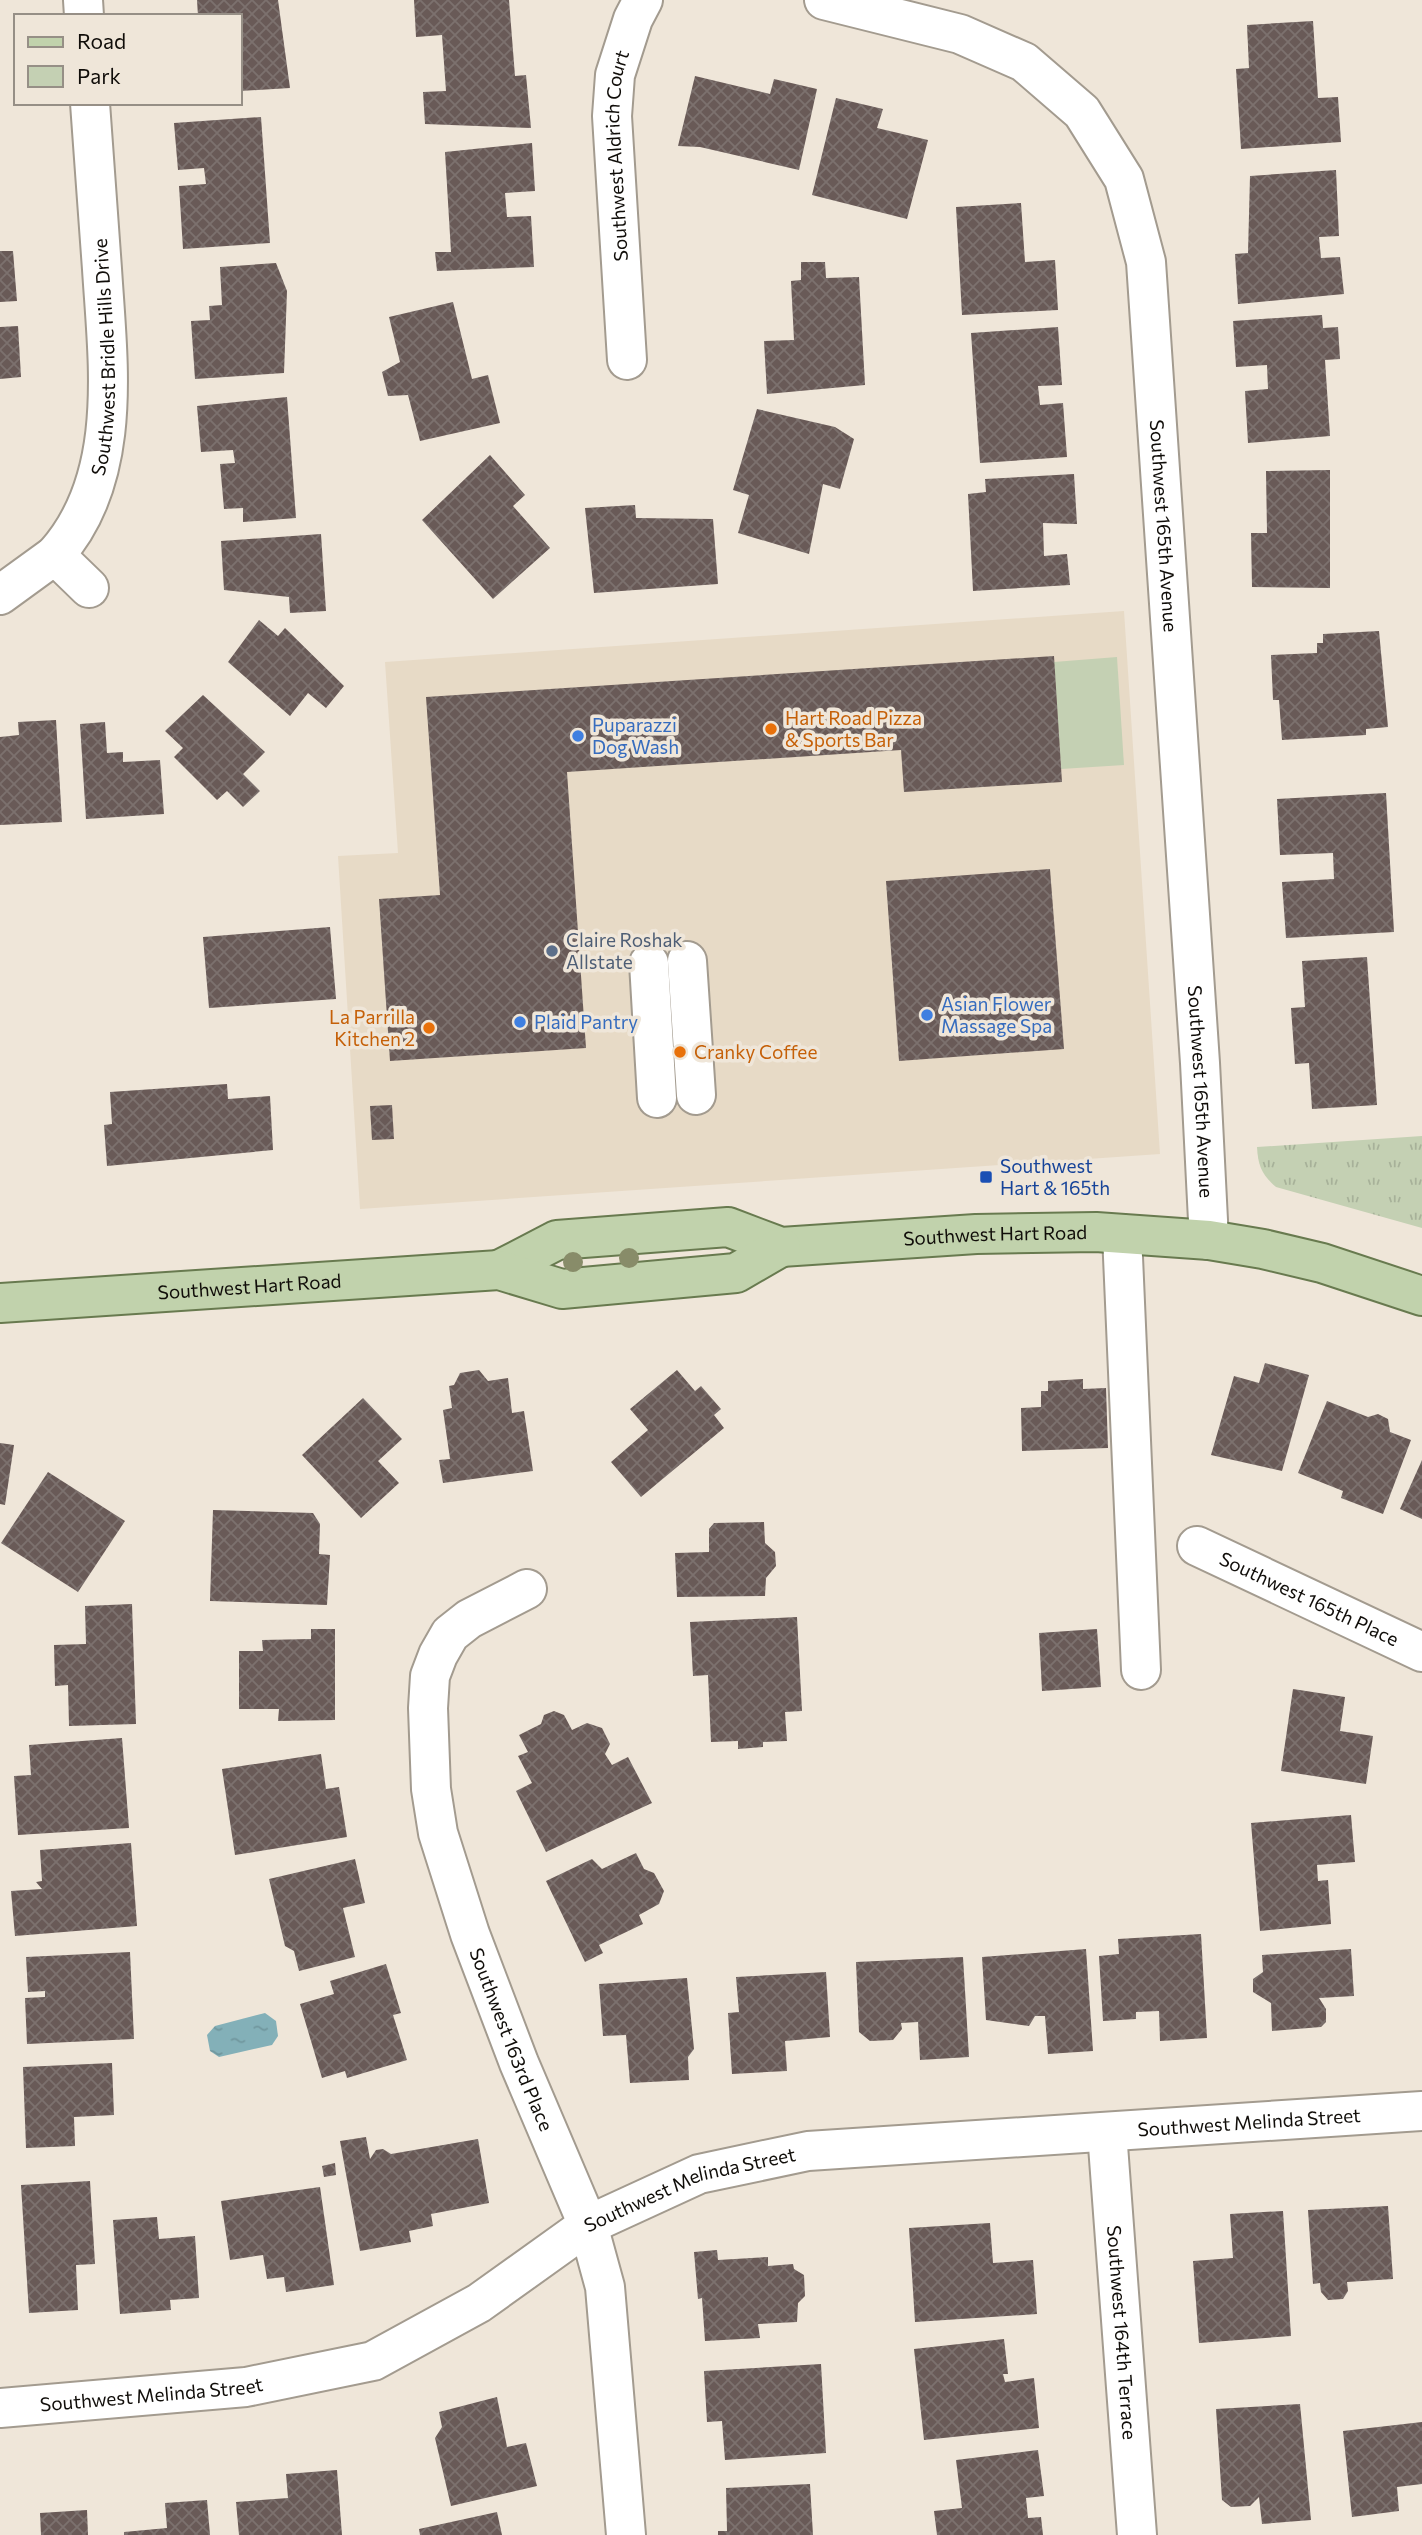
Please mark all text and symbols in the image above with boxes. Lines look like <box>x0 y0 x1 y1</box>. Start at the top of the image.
legend <box>14 14 242 105</box>
text: Road <box>77 28 126 53</box>
street label: Southwest Aldrich Court <box>600 47 633 262</box>
text: Park <box>77 63 121 88</box>
street label: Southwest Bridle Hills Drive <box>86 238 119 478</box>
street label: Southwest 165th Avenue <box>1146 419 1183 633</box>
place label: Hart Road Pizza & Sports Bar <box>785 706 922 751</box>
place label: Puparazzi Dog Wash <box>592 713 679 758</box>
marker: Hart Road Pizza & Sports Bar <box>763 721 779 737</box>
marker: Puparazzi Dog Wash <box>570 728 586 744</box>
place label: Claire Roshak Allstate <box>566 928 683 973</box>
marker: Claire Roshak Allstate <box>544 943 560 959</box>
street label: Southwest 165th Avenue <box>1184 985 1219 1198</box>
place label: Asian Flower Massage Spa <box>941 992 1052 1037</box>
place label: La Parrilla Kitchen 2 <box>329 1005 415 1050</box>
marker: Asian Flower Massage Spa <box>919 1007 935 1023</box>
place label: Plaid Pantry <box>534 1010 638 1033</box>
marker: Plaid Pantry <box>512 1014 528 1030</box>
marker: La Parrilla Kitchen 2 <box>421 1020 437 1036</box>
place label: Cranky Coffee <box>694 1040 817 1063</box>
marker: Cranky Coffee <box>672 1044 688 1060</box>
place label: Southwest Hart & 165th <box>1000 1154 1110 1199</box>
marker: Southwest Hart & 165th <box>978 1169 994 1185</box>
street label: Southwest Hart Road <box>902 1220 1087 1250</box>
street label: Southwest Hart Road <box>157 1268 342 1304</box>
street label: Southwest 165th Place <box>1216 1546 1403 1650</box>
street label: Southwest 163rd Place <box>465 1944 559 2134</box>
street label: Southwest Melinda Street <box>1137 2103 1362 2141</box>
street label: Southwest Melinda Street <box>580 2142 798 2236</box>
street label: Southwest 164th Terrace <box>1103 2224 1142 2441</box>
street label: Southwest Melinda Street <box>39 2372 265 2416</box>

